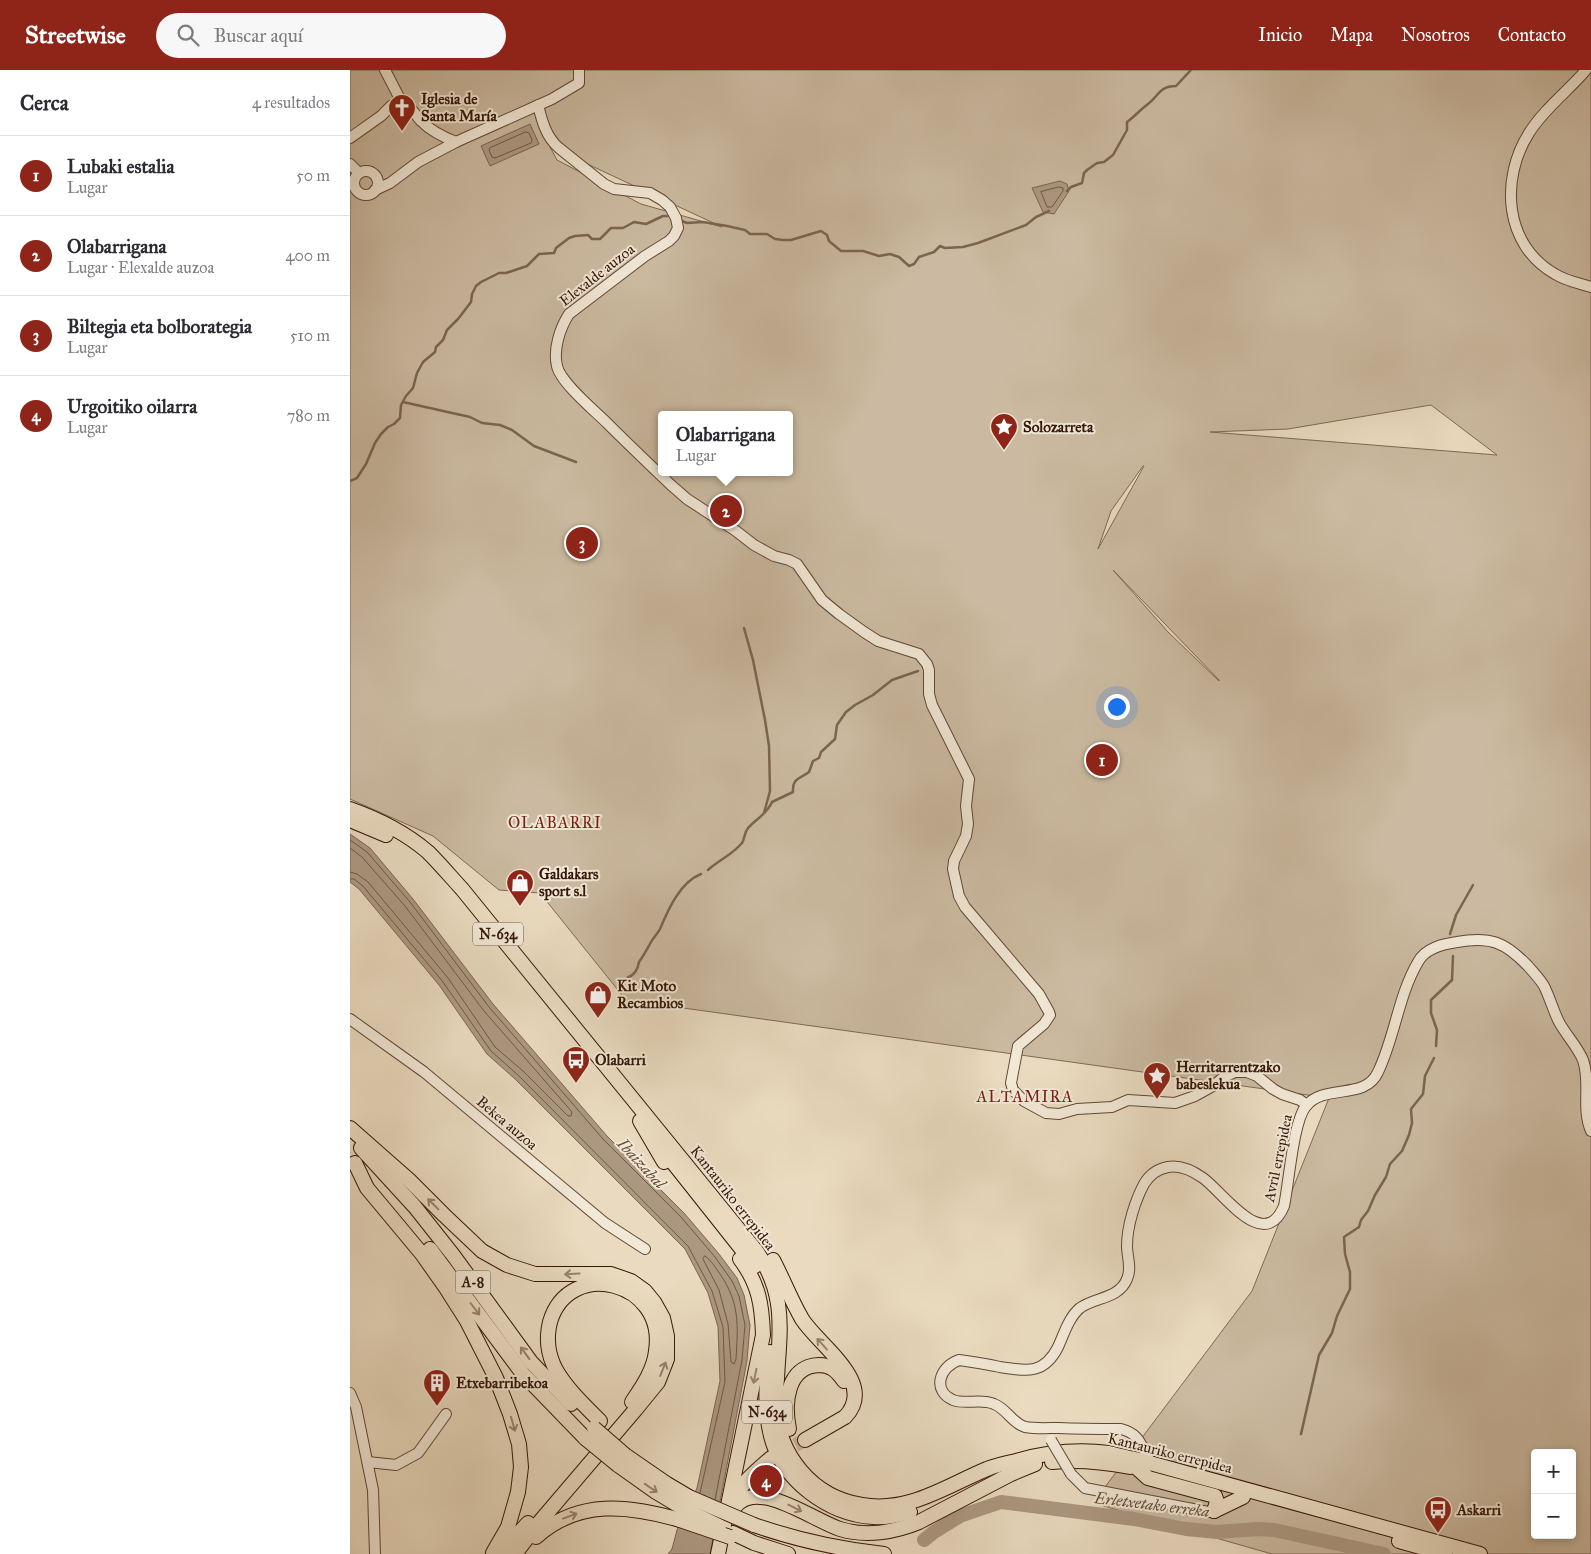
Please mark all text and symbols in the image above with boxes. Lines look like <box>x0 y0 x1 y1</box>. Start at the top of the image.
search box <box>156 13 506 58</box>
text: Streetwise <box>25 20 126 50</box>
icon: search <box>174 21 202 49</box>
text: Buscar aquí <box>214 24 303 47</box>
text: Inicio <box>1258 24 1302 46</box>
text: Mapa <box>1330 24 1373 46</box>
text: Nosotros <box>1401 24 1470 46</box>
text: Contacto <box>1498 24 1566 46</box>
text: Cerca <box>20 90 69 116</box>
place label: Iglesia de Santa María <box>421 90 497 125</box>
text: 4 resultados <box>252 93 330 112</box>
church icon: Iglesia de Santa María <box>387 93 417 132</box>
text: Lubaki estalia <box>67 155 175 178</box>
text: 1 <box>33 166 39 185</box>
text: 50 m <box>296 166 330 185</box>
text: Lugar <box>67 178 108 197</box>
text: Olabarrigana <box>67 235 167 258</box>
street label: Elexalde auzoa <box>556 240 639 310</box>
text: 2 <box>32 246 40 265</box>
text: 400 m <box>286 246 330 265</box>
text: Lugar · Elexalde auzoa <box>67 258 214 277</box>
text: Biltegia eta bolborategia <box>67 315 252 338</box>
text: 3 <box>33 326 39 345</box>
text: 510 m <box>290 326 330 345</box>
text: Lugar <box>67 338 108 357</box>
text: Urgoitiko oilarra <box>67 395 197 418</box>
text: 4 <box>32 406 40 425</box>
text: 780 m <box>287 406 330 425</box>
popup <box>658 411 793 476</box>
place icon: Solozarreta <box>989 412 1019 451</box>
text: Lugar <box>67 418 108 437</box>
place label: Solozarreta <box>1023 418 1094 436</box>
text: Olabarrigana <box>676 423 775 446</box>
text: Lugar <box>676 446 716 465</box>
pin: 2 <box>710 492 742 530</box>
pin: 3 <box>566 524 598 562</box>
your location <box>1104 694 1130 720</box>
pin: 1 <box>1086 741 1118 779</box>
district label: OLABARRI <box>508 813 602 832</box>
place label: Galdakars sport s.l <box>539 865 599 901</box>
shop icon: Galdakars sport s.l <box>505 868 535 907</box>
road number: N-634 <box>473 922 523 946</box>
place label: Kit Moto Recambios <box>617 977 684 1012</box>
shop icon: Kit Moto Recambios <box>583 980 613 1019</box>
bus stop icon: Olabarri <box>561 1045 591 1084</box>
place label: Olabarri <box>595 1051 647 1069</box>
place label: Herritarrentzako babeslekua <box>1175 1058 1281 1093</box>
place icon: Herritarrentzako babeslekua <box>1142 1061 1172 1100</box>
district label: ALTAMIRA <box>976 1087 1074 1106</box>
street label: Bekea auzoa <box>473 1092 542 1154</box>
street label: Avril errepidea <box>1260 1112 1296 1204</box>
water label: Ibaizabal <box>613 1134 671 1194</box>
street label: Kantauriko errepidea <box>687 1142 780 1254</box>
one-way arrow <box>427 1198 439 1210</box>
road number: A-8 <box>456 1270 490 1294</box>
one-way arrow <box>564 1270 580 1279</box>
one-way arrow <box>470 1302 480 1316</box>
one-way arrow <box>816 1337 828 1350</box>
one-way arrow <box>520 1346 530 1360</box>
one-way arrow <box>659 1362 668 1377</box>
building icon: Etxebarribekoa <box>422 1368 452 1407</box>
one-way arrow <box>749 1368 759 1384</box>
place label: Etxebarribekoa <box>456 1374 549 1392</box>
road number: N-634 <box>742 1400 792 1424</box>
one-way arrow <box>508 1415 518 1431</box>
street label: Kantauriko errepidea <box>1106 1429 1235 1477</box>
map controls <box>1531 1449 1576 1539</box>
button: + <box>1531 1449 1576 1494</box>
pin: 4 <box>750 1462 782 1500</box>
one-way arrow <box>644 1483 658 1493</box>
water label: Erletxetako erreka <box>1092 1488 1211 1521</box>
button: − <box>1531 1494 1576 1539</box>
bus stop icon: Askarri <box>1423 1495 1453 1534</box>
place label: Askarri <box>1456 1501 1502 1519</box>
one-way arrow <box>787 1504 802 1514</box>
one-way arrow <box>562 1511 577 1520</box>

